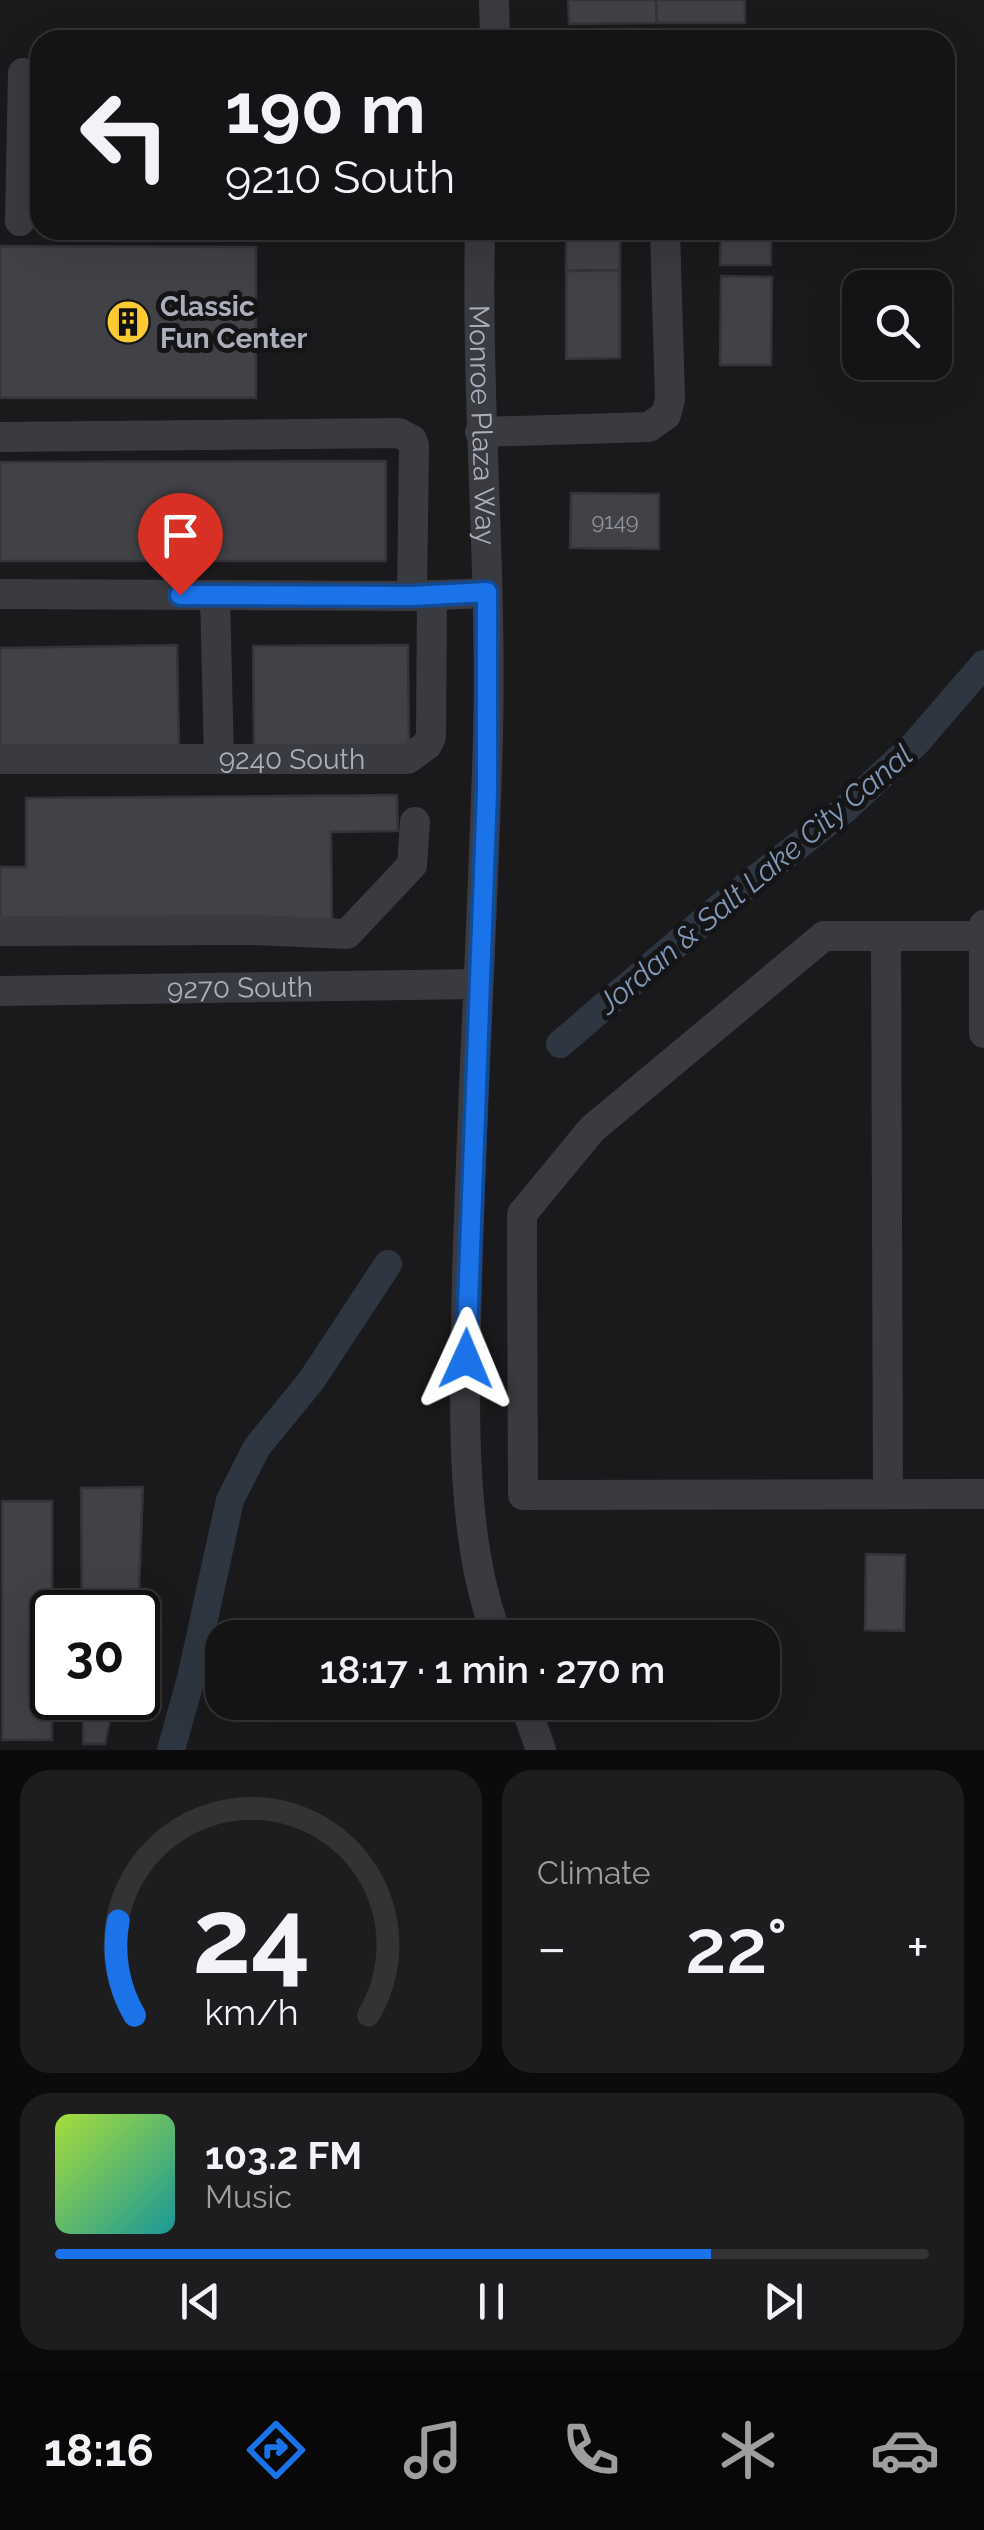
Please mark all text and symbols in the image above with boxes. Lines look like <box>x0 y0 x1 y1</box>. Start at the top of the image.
text: 190 m <box>225 67 426 149</box>
icon: left <box>60 70 190 200</box>
text: 9210 South <box>225 151 455 204</box>
map controls <box>842 270 952 380</box>
button: search <box>842 270 952 380</box>
place label: Classic Fun Center <box>160 290 308 355</box>
building icon: Classic Fun Center <box>105 299 151 345</box>
street label: Monroe Plaza Way <box>463 305 503 546</box>
pin <box>138 493 223 596</box>
icon: arrive <box>153 508 208 563</box>
house number: 9149 <box>591 508 639 534</box>
water label: Jordan & Salt Lake City Canal <box>589 737 919 1022</box>
street label: 9240 South <box>219 743 365 776</box>
street label: 9270 South <box>167 970 313 1005</box>
position arrow <box>414 1307 518 1411</box>
speed limit sign: 30 <box>30 1590 160 1720</box>
text: 18:17 · 1 min · 270 m <box>320 1647 665 1692</box>
text: Climate <box>537 1854 651 1891</box>
text: 24 <box>192 1875 310 1997</box>
text: 22° <box>685 1902 788 1991</box>
text: − <box>537 1915 567 1980</box>
text: + <box>906 1915 929 1980</box>
text: km/h <box>204 1991 298 2033</box>
text: 103.2 FM <box>205 2133 362 2178</box>
text: Music <box>205 2178 292 2215</box>
icon: previous <box>173 2274 228 2329</box>
icon: pause <box>464 2274 519 2329</box>
icon: next <box>756 2274 811 2329</box>
icon: directions <box>241 2415 311 2485</box>
icon: music <box>398 2415 468 2485</box>
icon: phone <box>556 2415 626 2485</box>
icon: climate <box>713 2415 783 2485</box>
icon: car <box>870 2415 940 2485</box>
text: 18:16 <box>44 2424 154 2477</box>

